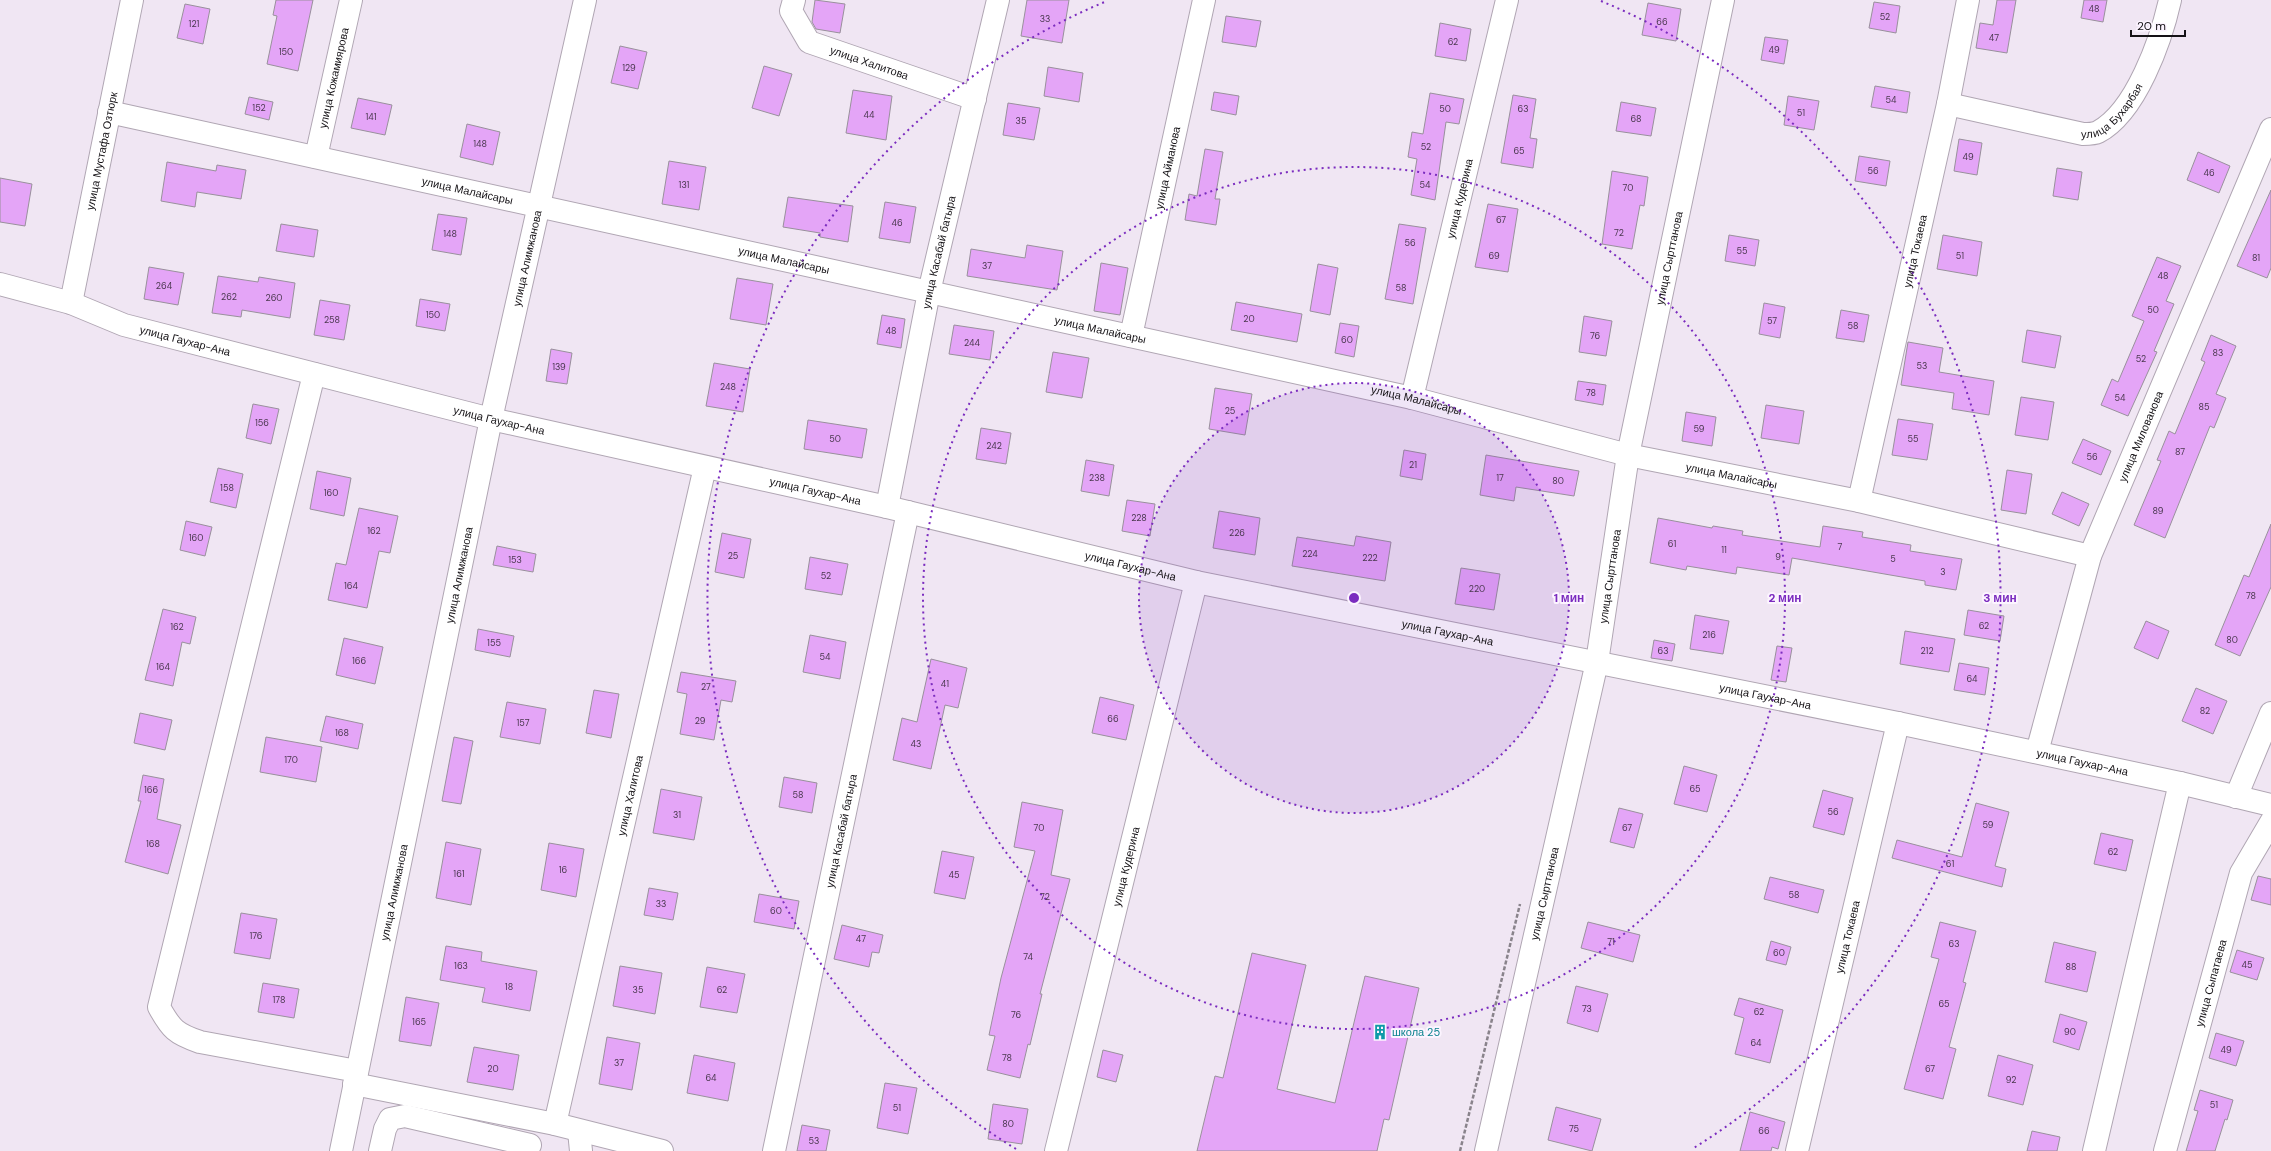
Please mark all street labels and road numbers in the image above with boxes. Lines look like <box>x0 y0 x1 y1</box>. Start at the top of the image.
street label: улица Кожамиярова <box>316 25 352 130</box>
street label: улица Халитова <box>828 43 911 83</box>
street label: улица Бухарбая <box>2081 81 2146 141</box>
street label: улица Мустафа Озтюрк <box>83 90 120 211</box>
street label: улица Айманова <box>1152 124 1184 211</box>
street label: улица Кудерина <box>1443 156 1476 240</box>
street label: улица Малайсары <box>421 174 514 208</box>
street label: улица Касабай батыра <box>919 193 959 310</box>
street label: улица Алимжанова <box>509 208 545 308</box>
street label: улица Сырттанова <box>1653 209 1686 306</box>
street label: улица Токаева <box>1900 213 1930 289</box>
street label: улица Малайсары <box>737 243 831 277</box>
street label: улица Малайсары <box>1053 313 1147 346</box>
street label: улица Гаухар-Ана <box>138 322 233 359</box>
street label: улица Малайсары <box>1370 382 1464 418</box>
street label: улица Милованова <box>2115 388 2166 484</box>
street label: улица Гаухар-Ана <box>452 403 547 438</box>
street label: улица Малайсары <box>1685 460 1779 492</box>
street label: улица Гаухар-Ана <box>768 474 863 508</box>
street label: улица Алимжанова <box>442 525 476 625</box>
street label: улица Сырттанова <box>1596 527 1624 624</box>
street label: улица Гаухар-Ана <box>1084 548 1178 584</box>
street label: улица Гаухар-Ана <box>1401 616 1496 649</box>
street label: улица Гаухар-Ана <box>1718 680 1813 713</box>
street label: улица Гаухар-Ана <box>2035 746 2130 779</box>
street label: улица Халитова <box>614 753 646 837</box>
street label: улица Касабай батыра <box>822 772 860 889</box>
street label: улица Кудерина <box>1109 824 1143 908</box>
street label: улица Алимжанова <box>377 842 411 942</box>
street label: улица Сырттанова <box>1527 845 1562 941</box>
street label: улица Токаева <box>1832 898 1863 975</box>
street label: улица Сыпатаева <box>2192 937 2230 1028</box>

